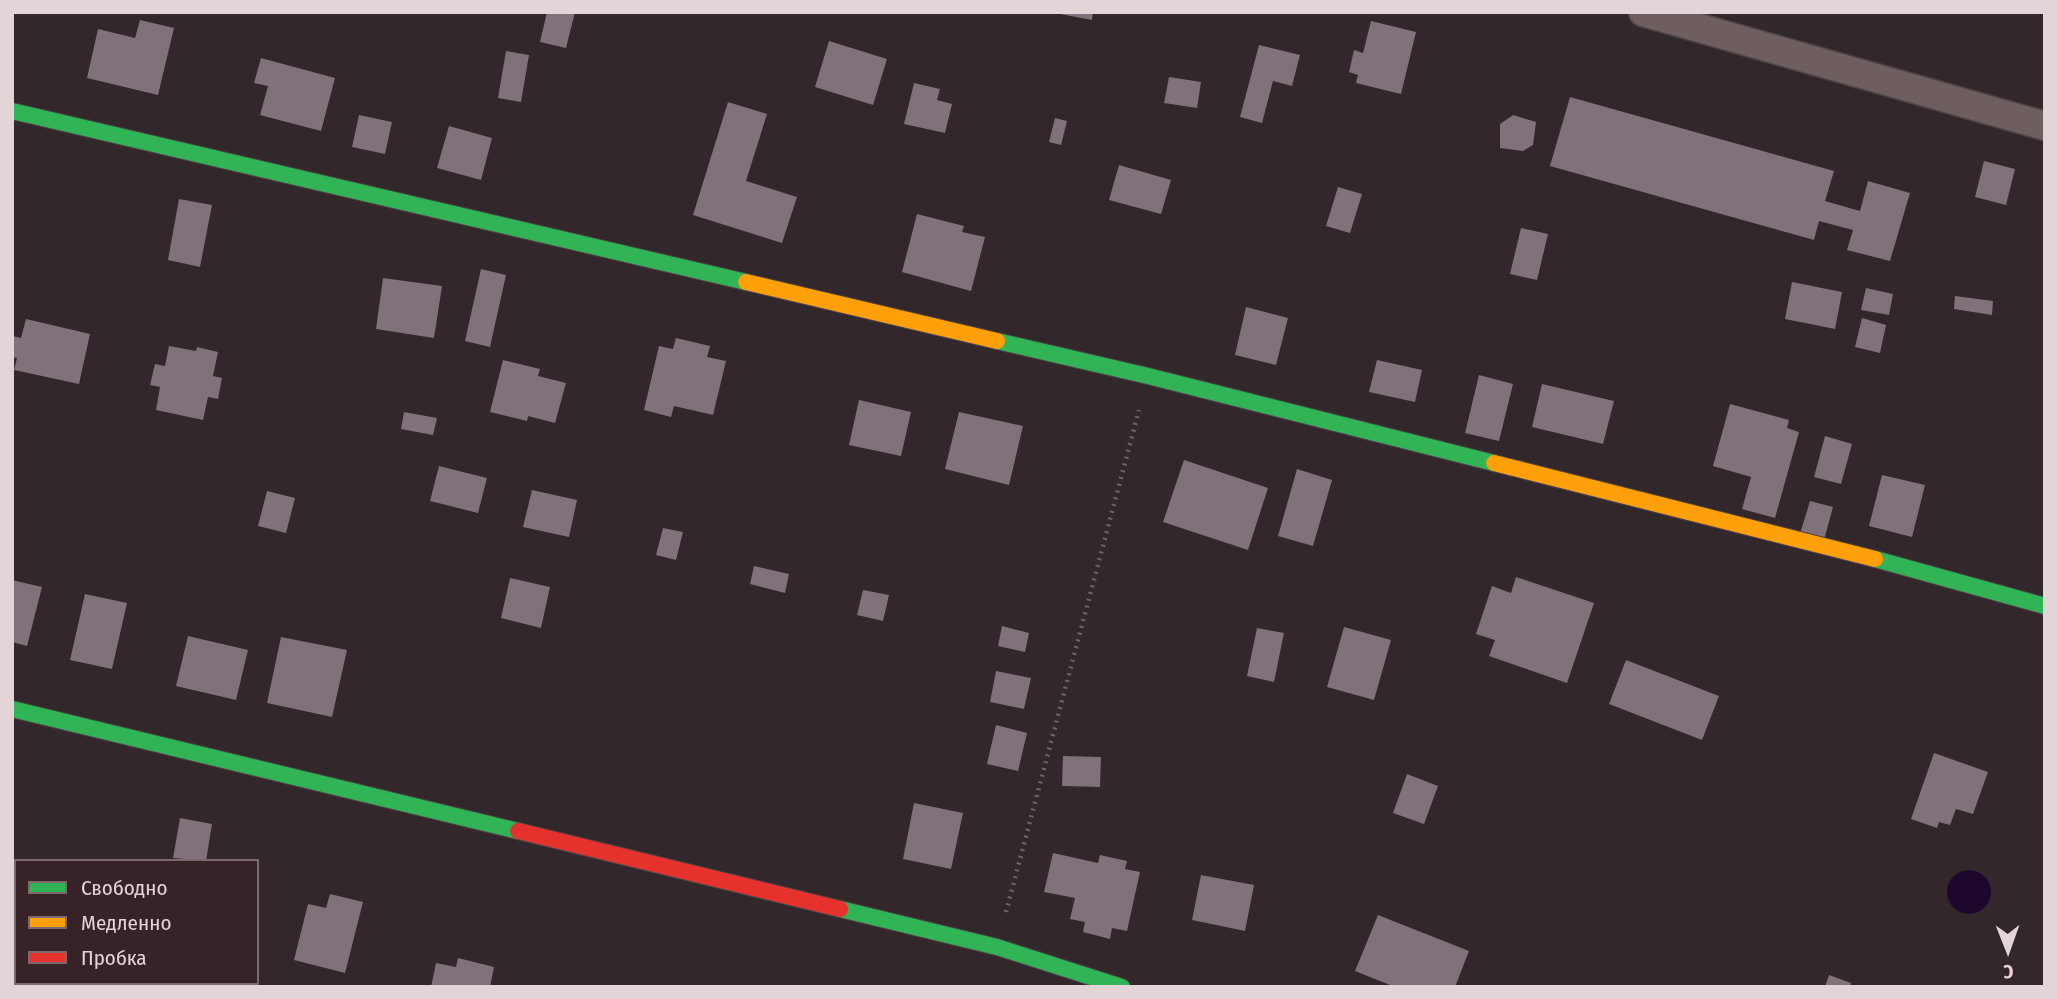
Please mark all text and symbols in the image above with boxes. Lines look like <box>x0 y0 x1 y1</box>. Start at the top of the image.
legend <box>14 859 259 985</box>
text: Свободно <box>81 875 167 901</box>
text: Медленно <box>81 910 171 936</box>
north arrow <box>1973 915 2043 985</box>
text: Пробка <box>81 945 147 971</box>
text: С <box>2003 960 2014 983</box>

